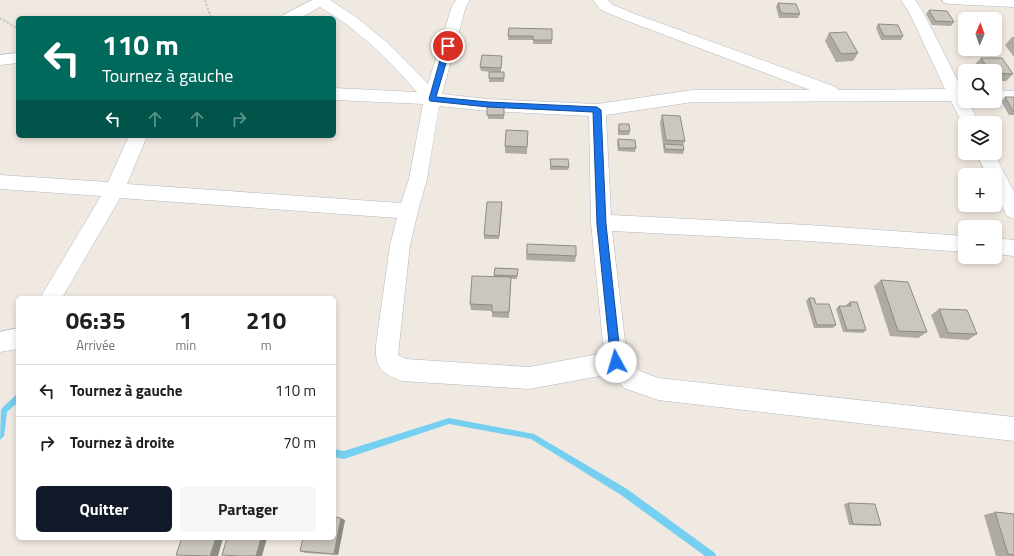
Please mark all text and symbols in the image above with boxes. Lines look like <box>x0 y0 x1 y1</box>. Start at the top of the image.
north arrow <box>958 12 1002 56</box>
map controls <box>958 12 1002 264</box>
text: 110 m <box>102 23 179 66</box>
pin <box>431 29 465 63</box>
icon: left <box>36 32 88 84</box>
icon: arrive <box>437 35 459 57</box>
text: Tournez à gauche <box>102 62 233 89</box>
button: search <box>958 64 1002 108</box>
icon: left <box>102 108 124 130</box>
icon: ahead <box>144 108 166 130</box>
icon: ahead <box>186 108 208 130</box>
icon: right <box>228 108 250 130</box>
button: layers <box>958 116 1002 160</box>
button: + <box>958 168 1002 212</box>
button: − <box>958 220 1002 264</box>
text: 06:35 <box>66 302 126 338</box>
text: 1 <box>179 302 193 338</box>
text: 210 <box>246 302 286 338</box>
text: Arrivée <box>76 335 115 355</box>
text: min <box>175 335 196 355</box>
text: m <box>261 335 272 355</box>
position arrow <box>595 341 637 383</box>
text: Tournez à gauche <box>70 379 182 402</box>
text: 110 m <box>275 379 316 402</box>
icon: left <box>36 380 58 402</box>
text: Tournez à droite <box>70 431 175 454</box>
text: 70 m <box>283 431 316 454</box>
icon: right <box>36 432 58 454</box>
button: Quitter <box>36 486 172 532</box>
button: Partager <box>180 486 316 532</box>

